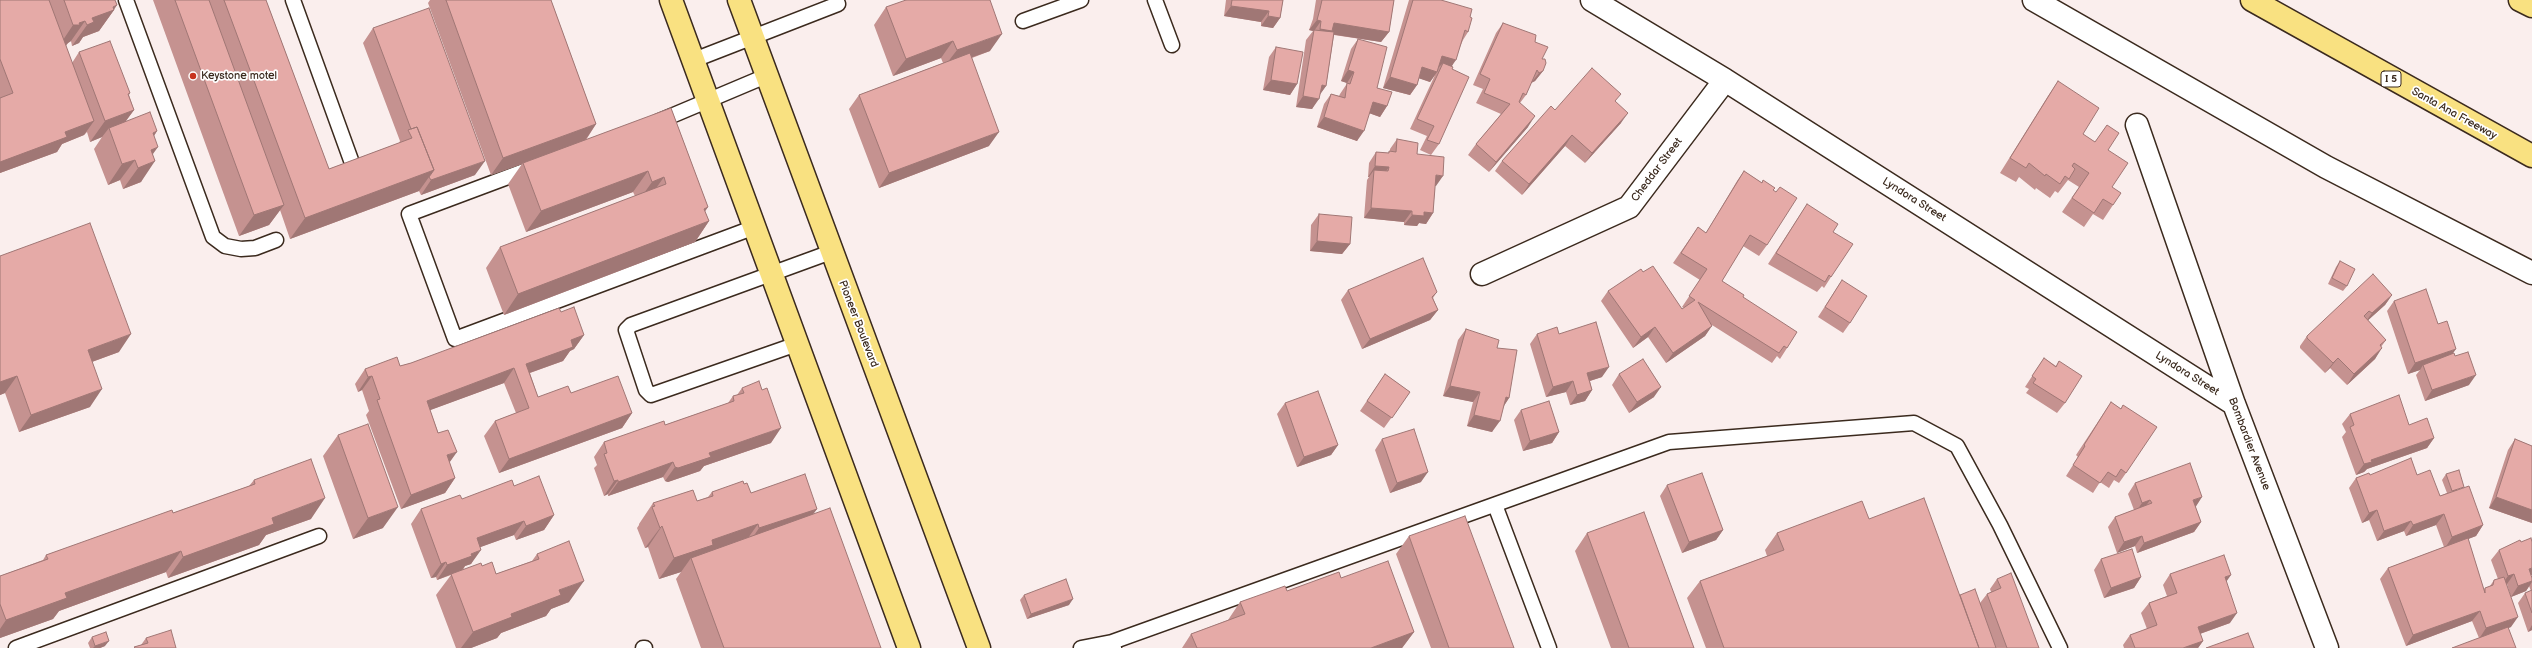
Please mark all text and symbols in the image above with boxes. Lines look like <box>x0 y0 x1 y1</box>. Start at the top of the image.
place label: Keystone motel <box>201 69 277 83</box>
marker: Keystone motel <box>188 71 198 81</box>
road number: I 5 <box>2381 71 2401 87</box>
street label: Santa Ana Freeway <box>2409 85 2499 143</box>
street label: Cheddar Street <box>1629 136 1685 204</box>
street label: Lyndora Street <box>1880 175 1948 225</box>
street label: Pioneer Boulevard <box>835 279 881 369</box>
street label: Lyndora Street <box>2153 349 2221 399</box>
street label: Bombardier Avenue <box>2225 396 2273 492</box>

